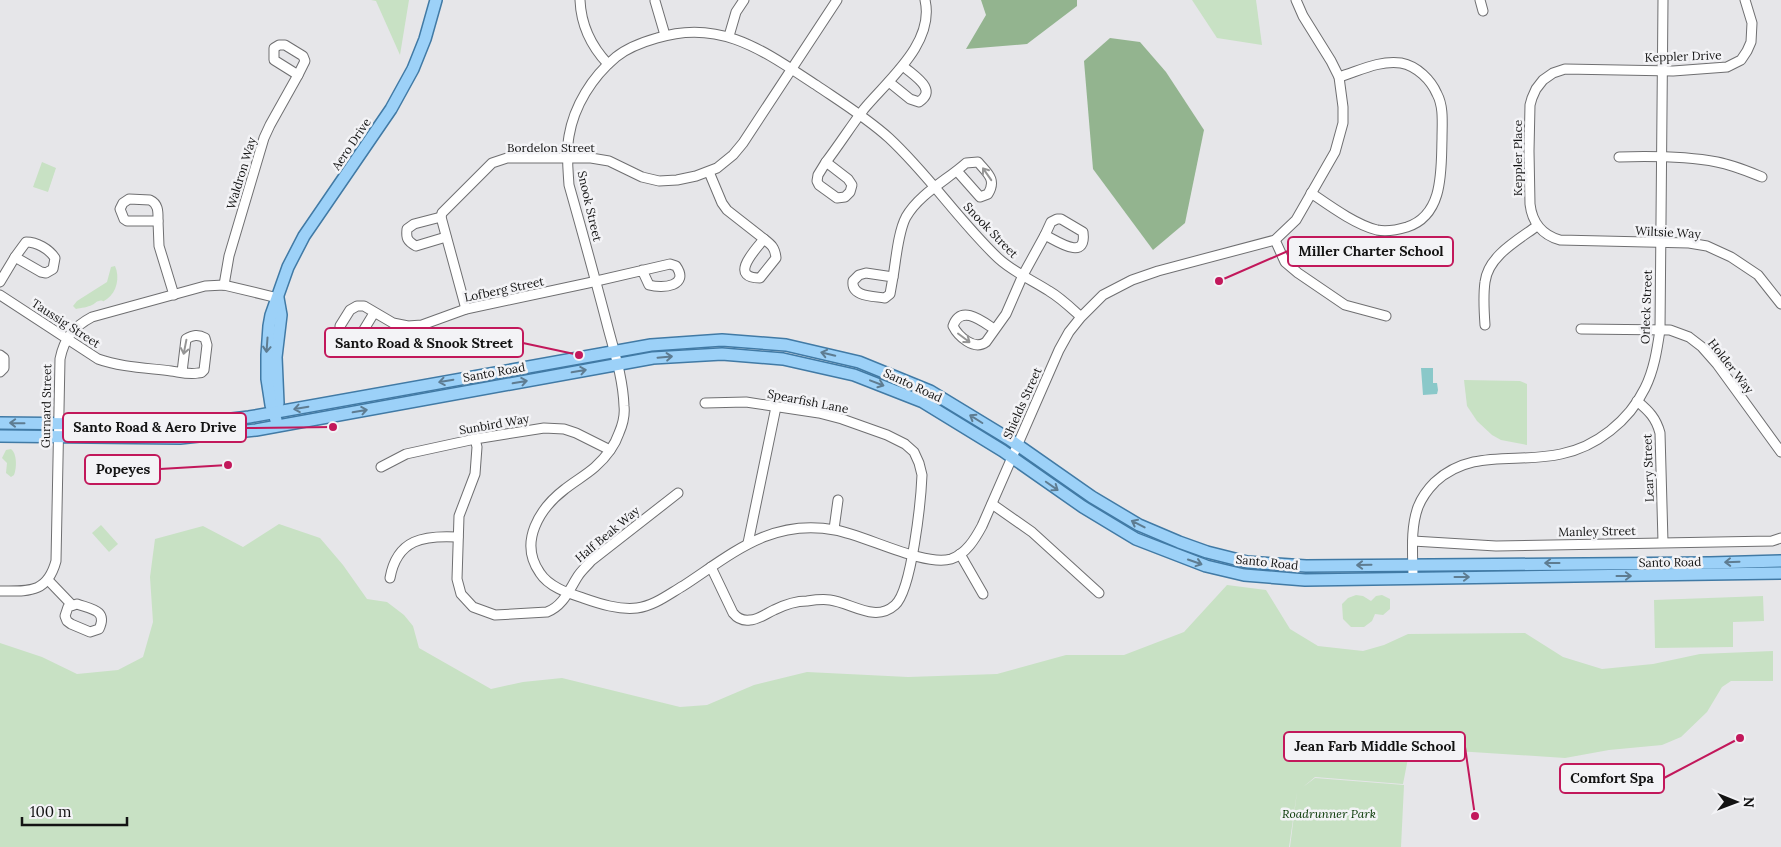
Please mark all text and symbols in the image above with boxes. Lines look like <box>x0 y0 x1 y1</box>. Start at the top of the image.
street label: Keppler Drive <box>1644 47 1722 65</box>
street label: Aero Drive <box>328 115 374 174</box>
street label: Keppler Place <box>1510 119 1525 196</box>
street label: Waldron Way <box>223 135 259 211</box>
street label: Bordelon Street <box>507 140 595 155</box>
one-way arrow <box>982 167 992 181</box>
street label: Snook Street <box>575 169 605 243</box>
street label: Snook Street <box>961 199 1022 261</box>
street label: Wiltsie Way <box>1635 223 1702 241</box>
callout: Miller Charter School <box>1288 237 1453 266</box>
text: Miller Charter School <box>1298 242 1444 260</box>
street label: Orleck Street <box>1637 269 1655 344</box>
street label: Lofberg Street <box>463 273 546 305</box>
street label: Taussig Street <box>29 295 103 351</box>
callout: Santo Road & Snook Street <box>325 328 523 357</box>
one-way arrow <box>957 333 971 343</box>
text: Santo Road & Snook Street <box>335 334 513 352</box>
street label: Holder Way <box>1705 336 1757 397</box>
one-way arrow <box>263 337 272 353</box>
one-way arrow <box>180 338 190 354</box>
one-way arrow <box>821 349 837 358</box>
one-way arrow <box>657 352 673 362</box>
street label: Santo Road <box>462 359 526 385</box>
street label: Gurnard Street <box>38 363 54 448</box>
street label: Shields Street <box>999 364 1045 441</box>
street label: Santo Road <box>881 365 945 405</box>
one-way arrow <box>570 366 586 375</box>
one-way arrow <box>512 376 528 386</box>
one-way arrow <box>438 377 454 387</box>
one-way arrow <box>869 379 884 388</box>
street label: Spearfish Lane <box>766 386 850 416</box>
one-way arrow <box>293 403 309 413</box>
one-way arrow <box>352 406 368 415</box>
street label: Sunbird Way <box>458 410 531 438</box>
callout: Santo Road & Aero Drive <box>63 413 246 442</box>
one-way arrow <box>970 414 984 424</box>
one-way arrow <box>9 418 26 428</box>
text: Santo Road & Aero Drive <box>73 418 237 436</box>
street label: Leary Street <box>1639 433 1657 503</box>
callout: Popeyes <box>85 455 160 484</box>
text: Popeyes <box>96 460 150 478</box>
one-way arrow <box>1045 481 1059 491</box>
street label: Half Beak Way <box>572 502 643 565</box>
one-way arrow <box>1131 519 1146 529</box>
street label: Manley Street <box>1558 523 1636 539</box>
street label: Santo Road <box>1235 551 1299 573</box>
street label: Santo Road <box>1638 554 1702 570</box>
one-way arrow <box>1725 557 1741 567</box>
one-way arrow <box>1186 558 1202 567</box>
one-way arrow <box>1545 558 1561 568</box>
one-way arrow <box>1356 560 1372 570</box>
one-way arrow <box>1616 571 1632 581</box>
one-way arrow <box>1453 572 1469 582</box>
callout: Jean Farb Middle School <box>1284 732 1465 761</box>
text: Jean Farb Middle School <box>1294 737 1456 755</box>
callout: Comfort Spa <box>1560 764 1664 793</box>
text: Comfort Spa <box>1570 769 1654 787</box>
north arrow <box>1711 777 1761 827</box>
scale bar <box>22 794 128 826</box>
text: N <box>1740 797 1758 808</box>
text: 100 m <box>30 802 71 821</box>
park label: Roadrunner Park <box>1282 806 1376 821</box>

